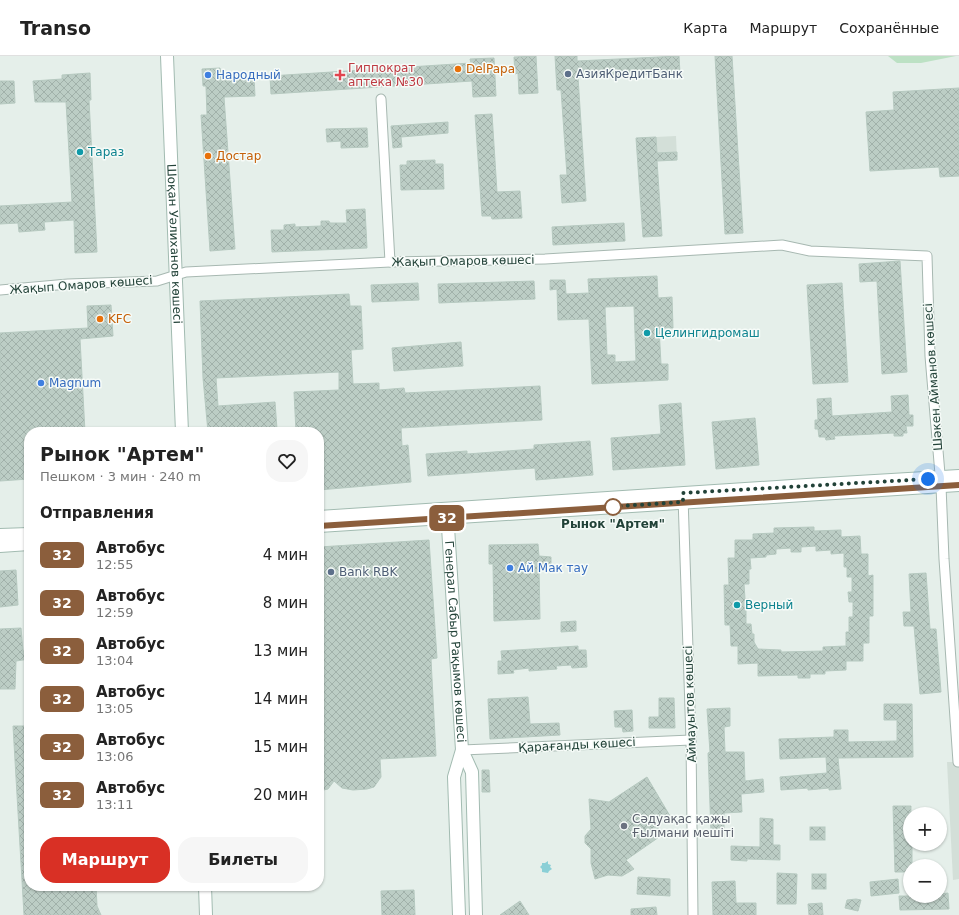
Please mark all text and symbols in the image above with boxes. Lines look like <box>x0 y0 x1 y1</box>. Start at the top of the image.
text: Transo <box>20 17 91 39</box>
text: Карта <box>683 20 727 36</box>
text: Маршрут <box>749 20 817 36</box>
text: Сохранённые <box>839 20 939 36</box>
place label: Гиппократ аптека №30 <box>348 61 424 89</box>
place label: DelPapa <box>466 62 515 76</box>
marker: DelPapa <box>453 64 463 74</box>
place label: АзияКредитБанк <box>576 67 683 81</box>
place label: Народный <box>216 68 281 82</box>
marker: АзияКредитБанк <box>563 69 573 79</box>
marker: Народный <box>203 70 213 80</box>
marker: Гиппократ аптека №30 <box>335 70 345 80</box>
place label: Тараз <box>87 145 124 159</box>
marker: Тараз <box>75 147 85 157</box>
place label: Достар <box>216 149 261 163</box>
marker: Достар <box>203 151 213 161</box>
street label: Шоқан Уәлиханов көшесі <box>164 164 185 324</box>
street label: Жақып Омаров көшесі <box>391 253 535 269</box>
street label: Жақып Омаров көшесі <box>9 273 153 297</box>
street label: Шәкен Айманов көшесі <box>921 303 945 451</box>
place label: KFC <box>108 312 131 326</box>
marker: KFC <box>95 314 105 324</box>
place label: Целингидромаш <box>655 326 760 340</box>
marker: Целингидромаш <box>642 328 652 338</box>
place label: Magnum <box>49 376 101 390</box>
marker: Magnum <box>36 378 46 388</box>
button: heart <box>266 440 308 482</box>
text: Рынок "Артем" <box>40 443 204 465</box>
text: Пешком · 3 мин · 240 m <box>40 469 201 484</box>
your location <box>918 469 938 489</box>
marker: Рынок "Артем" <box>604 498 622 516</box>
text: Отправления <box>40 504 154 522</box>
line badge: 32 <box>429 505 465 531</box>
text: 32 <box>437 510 457 526</box>
place label: Рынок "Артем" <box>561 517 665 531</box>
text: Автобус <box>96 539 165 557</box>
street label: Генерал Сабыр Рақымов көшесі <box>442 540 469 743</box>
text: 4 мин <box>263 546 308 564</box>
text: 32 <box>52 547 72 563</box>
text: 12:55 <box>96 557 133 572</box>
place label: Ай Мак тау <box>518 561 588 575</box>
marker: Ай Мак тау <box>505 563 515 573</box>
place label: Bank RBK <box>339 565 399 579</box>
marker: Bank RBK <box>326 567 336 577</box>
text: Автобус <box>96 587 165 605</box>
text: 8 мин <box>263 594 308 612</box>
text: 32 <box>52 595 72 611</box>
place label: Верный <box>745 598 793 612</box>
marker: Верный <box>732 600 742 610</box>
text: 12:59 <box>96 605 133 620</box>
text: Автобус <box>96 635 165 653</box>
text: 13 мин <box>253 642 308 660</box>
text: 32 <box>52 643 72 659</box>
street label: Аймауытов көшесі <box>681 645 699 763</box>
text: 13:04 <box>96 653 133 668</box>
text: Автобус <box>96 683 165 701</box>
text: 14 мин <box>253 690 308 708</box>
text: 32 <box>52 691 72 707</box>
text: 13:05 <box>96 701 133 716</box>
text: Автобус <box>96 731 165 749</box>
street label: Қарағанды көшесі <box>518 735 636 755</box>
text: 15 мин <box>253 738 308 756</box>
text: 32 <box>52 739 72 755</box>
text: 13:06 <box>96 749 133 764</box>
text: Автобус <box>96 779 165 797</box>
text: 20 мин <box>253 786 308 804</box>
text: 32 <box>52 787 72 803</box>
text: 13:11 <box>96 797 133 812</box>
map controls <box>903 807 947 903</box>
button: + <box>903 807 947 851</box>
place label: Сәдуақас қажы Ғылмани мешіті <box>632 812 734 840</box>
marker: Сәдуақас қажы Ғылмани мешіті <box>619 821 629 831</box>
button: Маршрут <box>40 837 170 883</box>
button: Билеты <box>178 837 308 883</box>
button: − <box>903 859 947 903</box>

